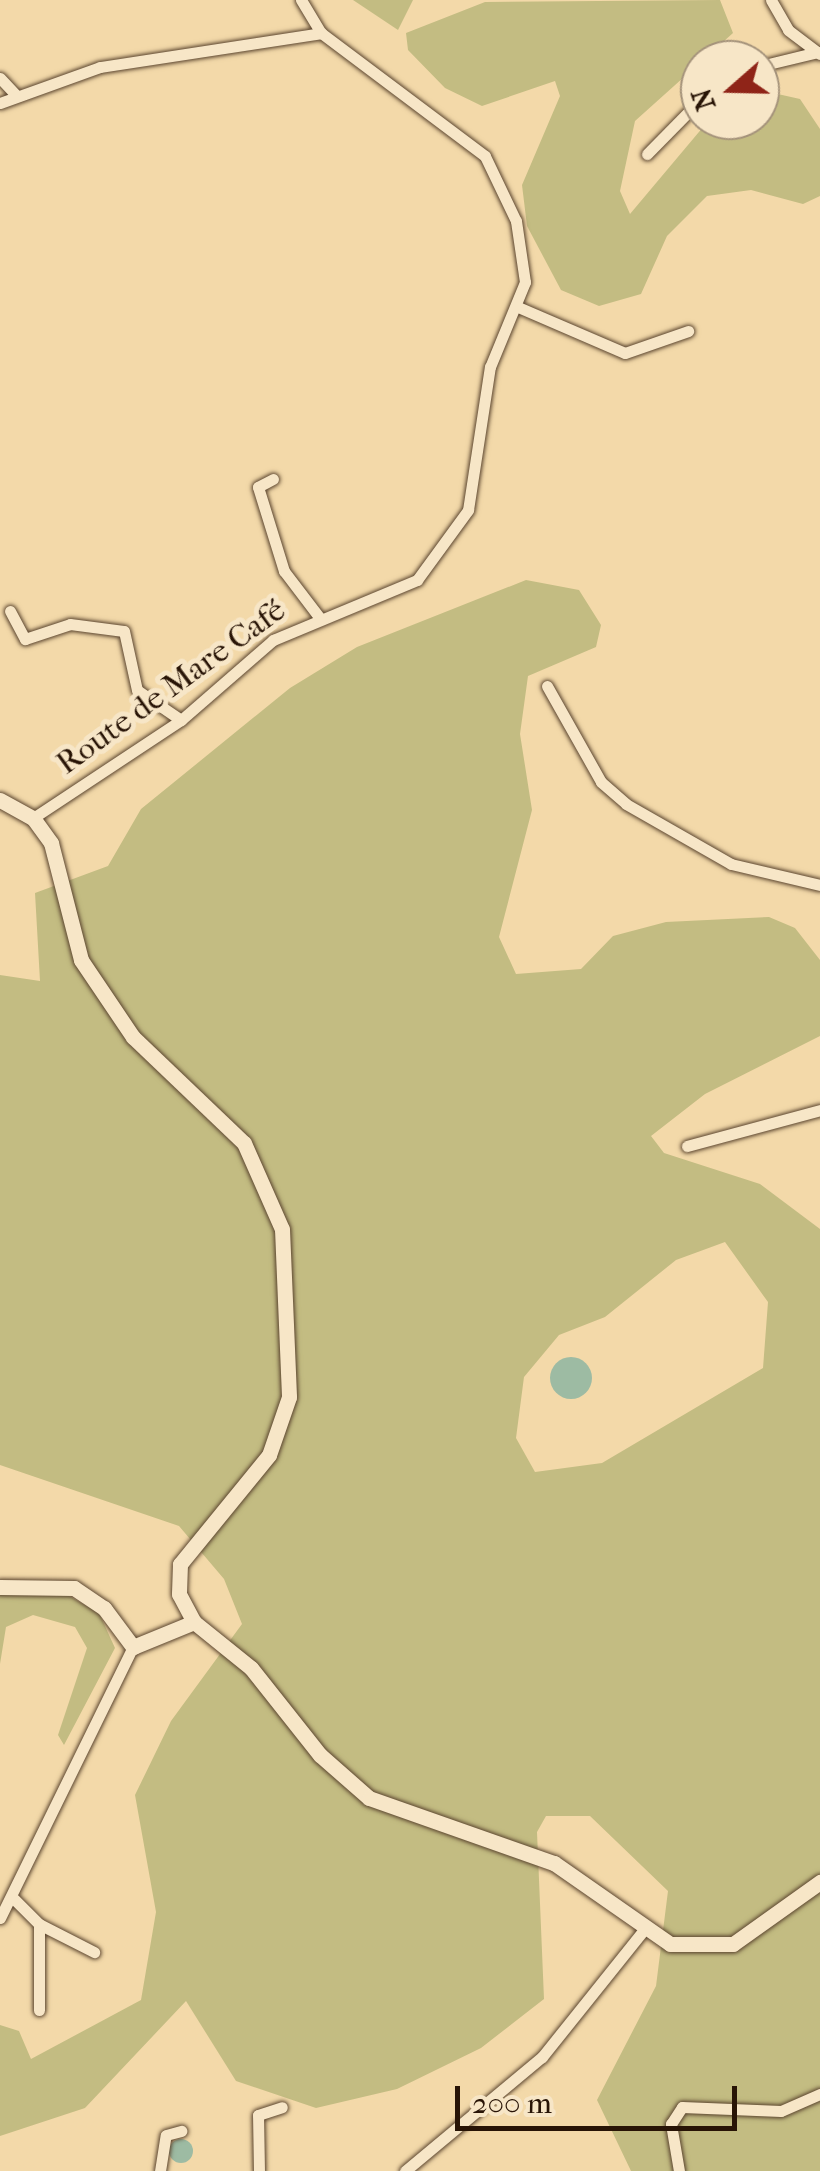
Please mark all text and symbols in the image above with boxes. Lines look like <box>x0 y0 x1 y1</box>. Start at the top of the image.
north arrow <box>680 40 780 140</box>
text: N <box>684 84 722 115</box>
street label: Route de Mare Café <box>49 591 293 783</box>
scale bar <box>460 2066 742 2128</box>
text: 200 m <box>472 2086 552 2121</box>

